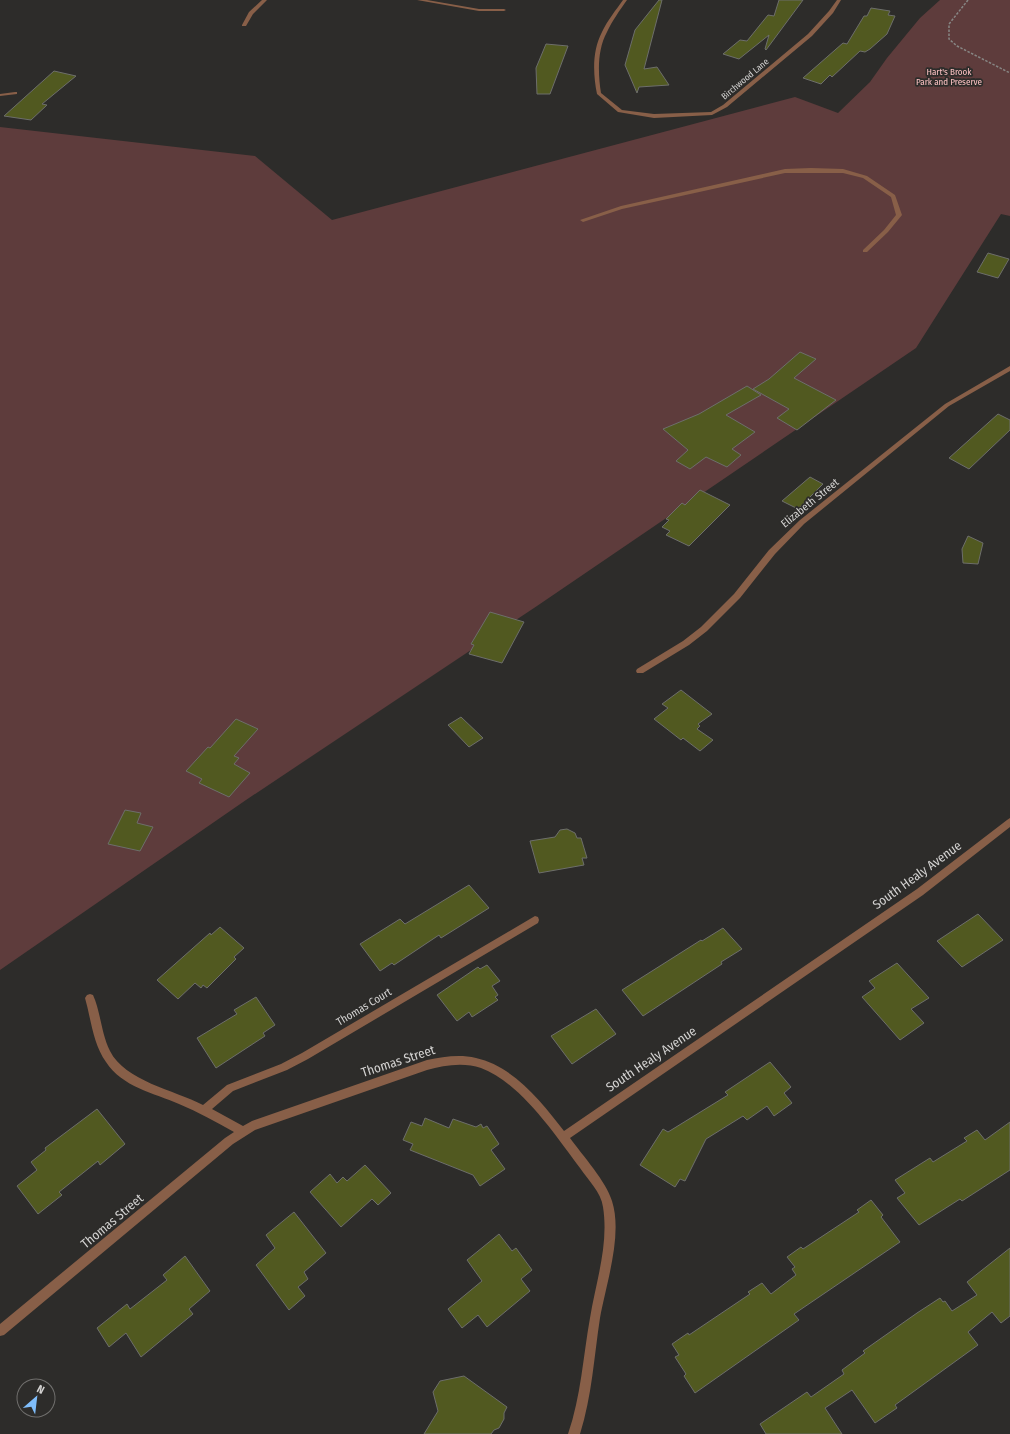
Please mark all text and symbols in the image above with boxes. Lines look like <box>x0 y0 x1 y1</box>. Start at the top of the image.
street label: Birchwood Lane <box>719 56 771 102</box>
park label: Hart's Brook Park and Preserve <box>916 67 982 87</box>
street label: Elizabeth Street <box>778 475 842 530</box>
street label: South Healy Avenue <box>870 838 964 912</box>
street label: Thomas Court <box>334 985 394 1029</box>
street label: South Healy Avenue <box>603 1023 699 1095</box>
street label: Thomas Street <box>359 1042 437 1080</box>
street label: Thomas Street <box>78 1190 147 1251</box>
north arrow <box>16 1378 56 1418</box>
text: N <box>34 1382 46 1397</box>

